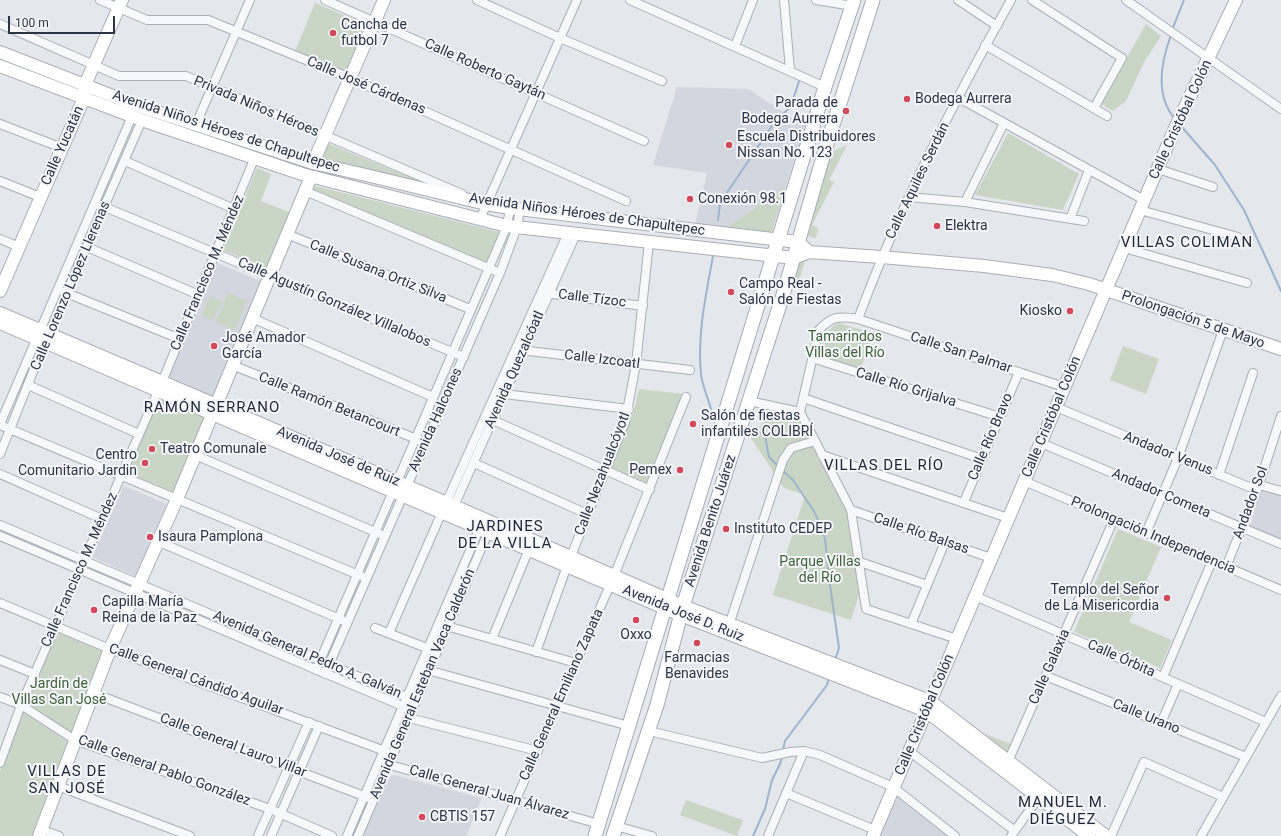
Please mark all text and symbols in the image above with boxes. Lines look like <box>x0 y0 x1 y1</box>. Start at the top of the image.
scale bar <box>10 8 117 34</box>
text: 100 m <box>15 16 49 30</box>
place label: Cancha de futbol 7 <box>341 17 407 50</box>
marker: Cancha de futbol 7 <box>328 28 338 38</box>
street label: Calle Roberto Gaytán <box>422 36 548 104</box>
street label: Calle José Cárdenas <box>304 53 428 119</box>
street label: Calle Cristóbal Colón <box>1146 58 1216 182</box>
street label: Privada Niños Héroes <box>191 73 321 141</box>
street label: Avenida Niños Héroes de Chapultepec <box>110 87 342 177</box>
place label: Bodega Aurrera <box>915 91 1012 107</box>
marker: Bodega Aurrera <box>902 94 912 104</box>
place label: Parada de Bodega Aurrera <box>741 95 838 128</box>
street label: Calle Yucatán <box>38 104 88 188</box>
marker: Parada de Bodega Aurrera <box>841 106 851 116</box>
street label: Calle Aquiles Serdán <box>882 120 954 242</box>
place label: Escuela Distribuidores Nissan No. 123 <box>737 129 876 162</box>
marker: Escuela Distribuidores Nissan No. 123 <box>724 140 734 150</box>
street label: Avenida Niños Héroes de Chapultepec <box>468 190 706 240</box>
place label: Conexión 98.1 <box>698 191 787 207</box>
street label: Calle Francisco M. Méndez <box>168 193 248 353</box>
marker: Conexión 98.1 <box>685 194 695 204</box>
street label: Calle Lorenzo López Llerenas <box>28 199 114 373</box>
place label: Elektra <box>945 218 988 234</box>
marker: Elektra <box>932 221 942 231</box>
district label: VILLAS COLIMAN <box>1121 234 1253 252</box>
street label: Calle Susana Ortiz Silva <box>307 237 449 307</box>
street label: Calle Agustín González Villalobos <box>235 255 433 351</box>
place label: Campo Real - Salón de Fiestas <box>739 276 842 308</box>
street label: Calle Tízoc <box>557 286 627 312</box>
marker: Campo Real - Salón de Fiestas <box>726 287 736 297</box>
street label: Prolongación 5 de Mayo <box>1119 288 1267 352</box>
place label: Kiosko <box>1020 303 1062 319</box>
marker: Kiosko <box>1065 306 1075 316</box>
street label: Avenida Quezalcóatl <box>482 309 548 431</box>
park label: Tamarindos Villas del Río <box>805 329 885 362</box>
street label: Calle San Palmar <box>908 329 1014 377</box>
place label: José Amador García <box>222 330 305 362</box>
marker: José Amador García <box>209 341 219 351</box>
street label: Calle Izcoatl <box>563 347 641 373</box>
street label: Calle Cristóbal Colón <box>1019 354 1085 480</box>
street label: Calle Río Grijalva <box>854 365 958 411</box>
street label: Avenida Halcones <box>406 366 466 474</box>
street label: Calle Ramón Betancourt <box>256 369 402 441</box>
street label: Calle Río Bravo <box>965 391 1017 483</box>
district label: RAMÓN SERRANO <box>144 399 280 417</box>
place label: Salón de fiestas infantiles COLIBRÍ <box>701 408 813 440</box>
street label: Calle Nezahualcóyotl <box>572 410 634 538</box>
marker: Salón de fiestas infantiles COLIBRÍ <box>688 419 698 429</box>
street label: Avenida José de Ruiz <box>274 423 402 491</box>
street label: Andador Venus <box>1121 428 1215 480</box>
place label: Teatro Comunale <box>160 441 267 457</box>
marker: Teatro Comunale <box>147 444 157 454</box>
place label: Centro Comunitario Jardin <box>18 447 137 480</box>
street label: Avenida Benito Juárez <box>682 453 740 589</box>
district label: VILLAS DEL RÍO <box>824 457 944 475</box>
marker: Centro Comunitario Jardin <box>140 458 150 468</box>
place label: Pemex <box>629 462 672 478</box>
street label: Andador Sol <box>1230 464 1272 542</box>
marker: Pemex <box>675 465 685 475</box>
street label: Andador Cometa <box>1109 466 1213 522</box>
street label: Calle Francisco M. Méndez <box>38 490 122 650</box>
street label: Prolongación Independencia <box>1068 494 1238 578</box>
street label: Calle Río Balsas <box>871 510 971 558</box>
district label: JARDINES DE LA VILLA <box>458 518 552 553</box>
place label: Instituto CEDEP <box>734 521 832 537</box>
marker: Instituto CEDEP <box>721 524 731 534</box>
place label: Isaura Pamplona <box>158 529 263 545</box>
marker: Isaura Pamplona <box>145 532 155 542</box>
park label: Parque Villas del Río <box>779 554 861 586</box>
street label: Avenida General Esteban Vaca Calderón <box>367 566 479 802</box>
street label: Avenida José D. Ruiz <box>620 582 746 646</box>
place label: Templo del Señor de La Misericordia <box>1044 582 1159 614</box>
marker: Templo del Señor de La Misericordia <box>1162 593 1172 603</box>
place label: Capilla María Reina de la Paz <box>102 594 197 626</box>
marker: Capilla María Reina de la Paz <box>89 605 99 615</box>
street label: Calle General Emiliano Zapata <box>516 606 608 784</box>
street label: Avenida General Pedro A. Galván <box>210 608 404 702</box>
marker: Oxxo <box>631 615 641 625</box>
place label: Oxxo <box>620 627 652 643</box>
street label: Calle Galaxia <box>1026 627 1074 707</box>
street label: Calle Órbita <box>1085 637 1157 681</box>
marker: Farmacias Benavides <box>692 638 702 648</box>
street label: Calle General Cándido Aguilar <box>106 641 286 719</box>
place label: Farmacias Benavides <box>664 650 730 682</box>
street label: Calle Cristóbal Colón <box>892 652 958 778</box>
park label: Jardín de Villas San José <box>12 676 106 708</box>
street label: Calle Urano <box>1110 696 1182 738</box>
street label: Calle General Lauro Villar <box>157 710 309 782</box>
street label: Calle General Pablo González <box>76 732 252 810</box>
street label: Calle General Juan Álvarez <box>407 762 571 824</box>
district label: VILLAS DE SAN JOSÉ <box>27 763 107 798</box>
district label: MANUEL M. DIÉGUEZ <box>1018 794 1108 829</box>
place label: CBTIS 157 <box>430 809 495 825</box>
marker: CBTIS 157 <box>417 812 427 822</box>

